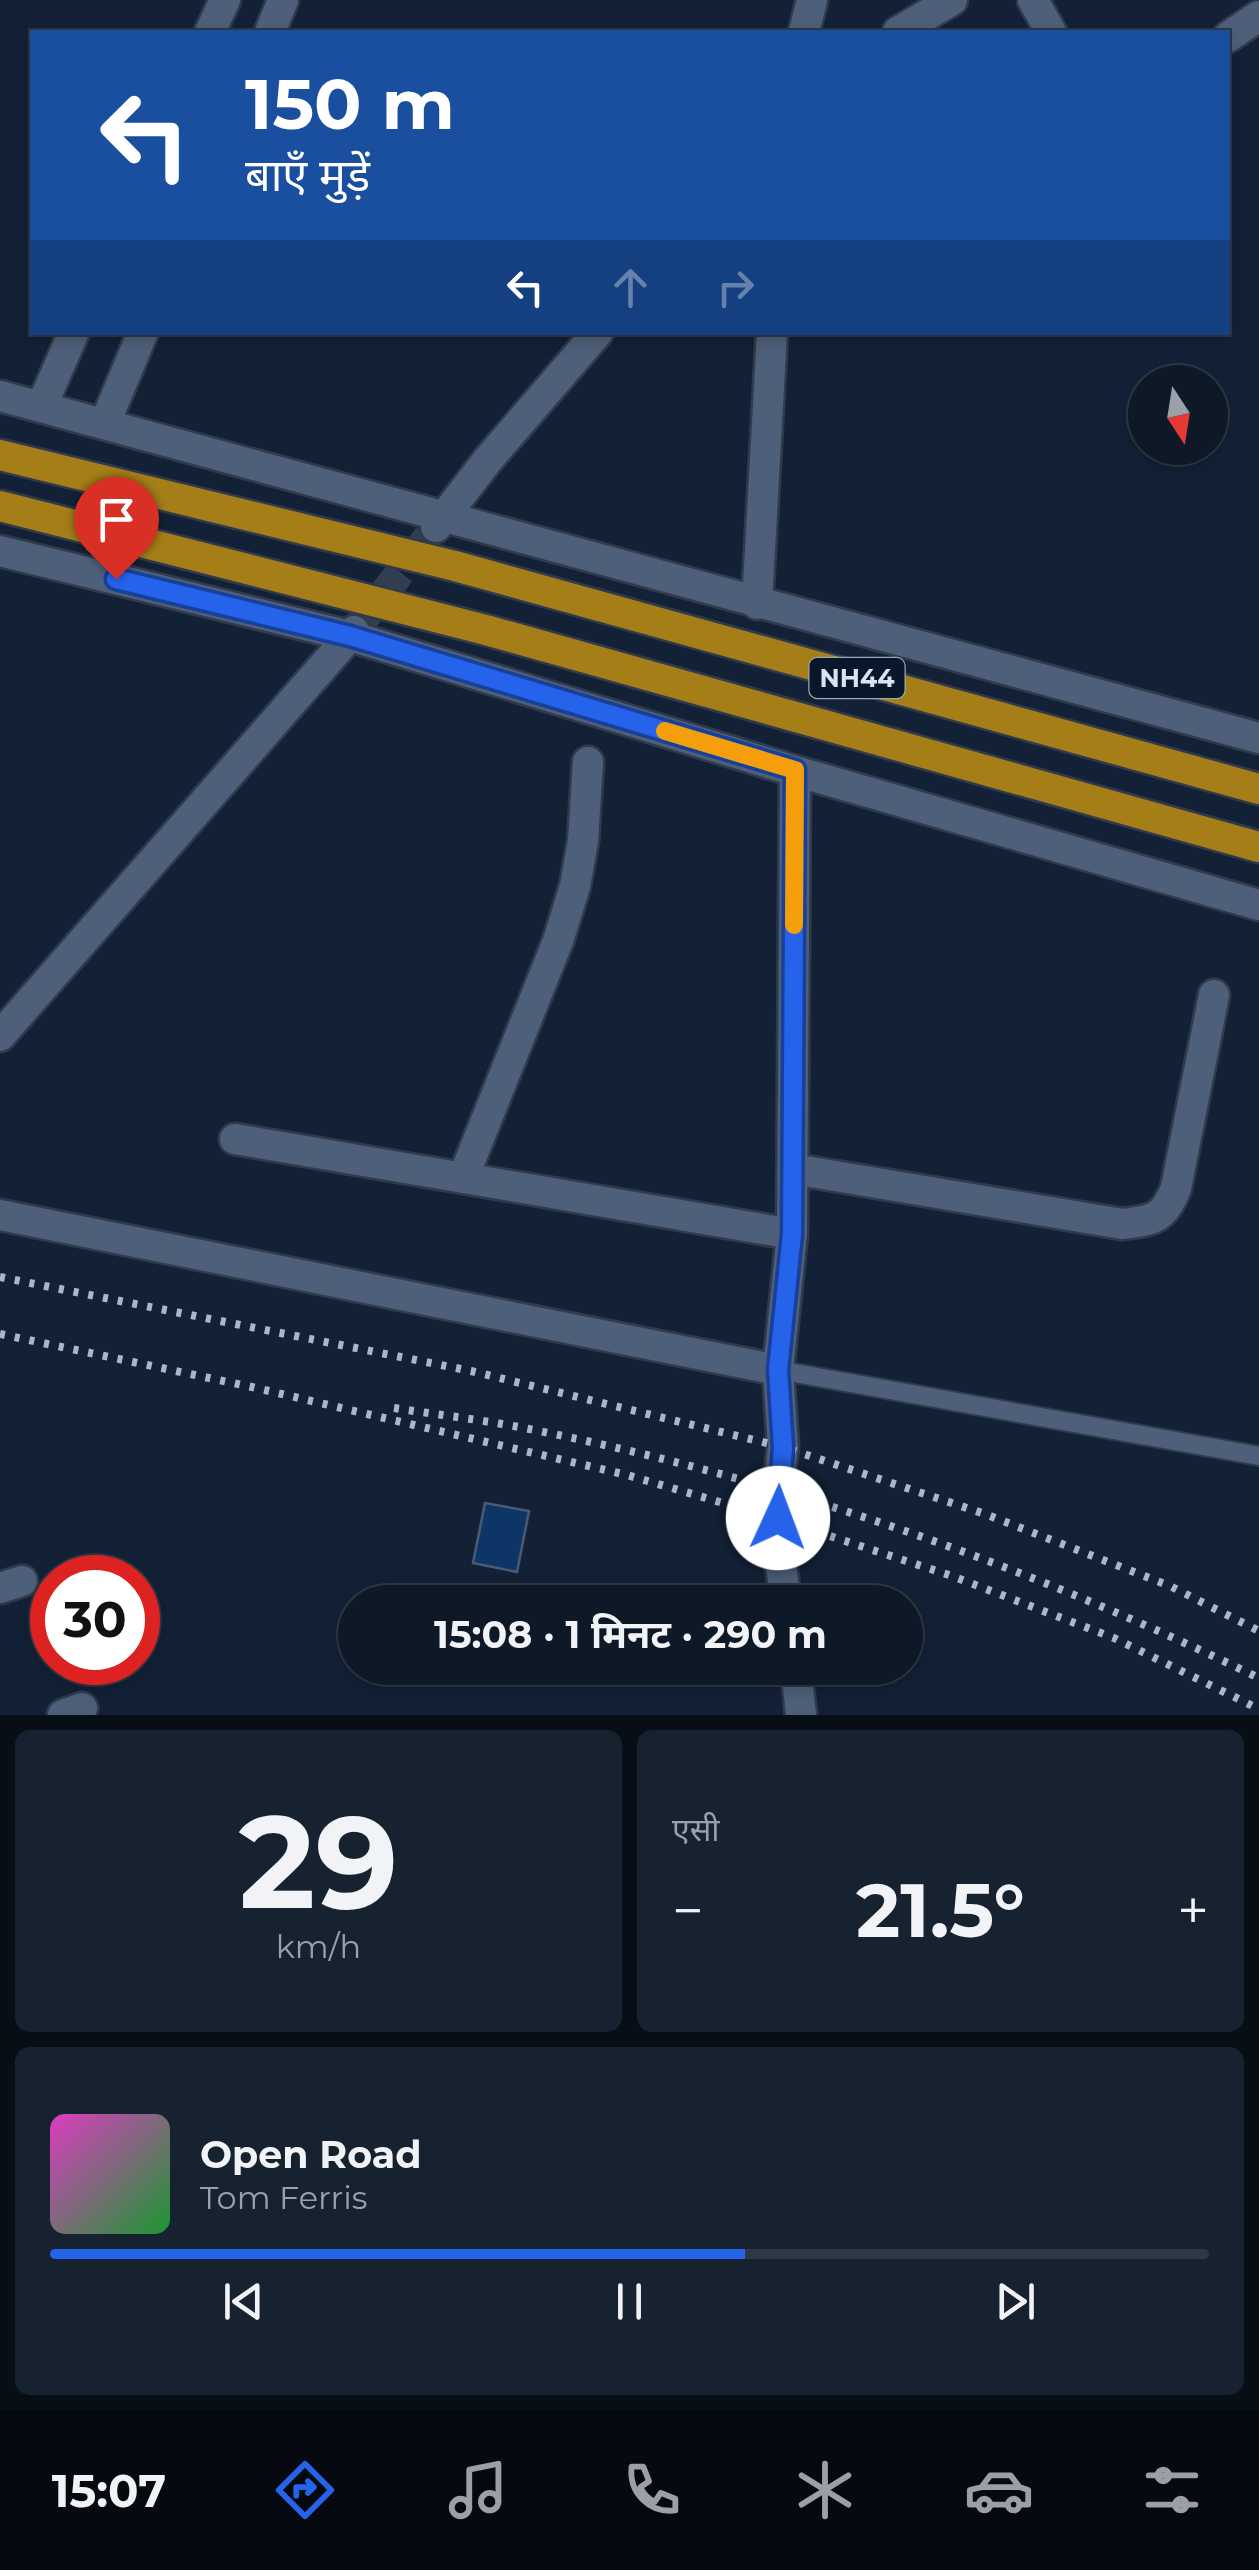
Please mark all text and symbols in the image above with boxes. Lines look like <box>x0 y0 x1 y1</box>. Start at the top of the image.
text: 150 m <box>245 61 455 147</box>
icon: left <box>80 70 210 200</box>
text: बाएँ मुड़ें <box>245 147 370 202</box>
icon: left <box>498 260 553 315</box>
icon: ahead <box>603 260 658 315</box>
icon: right <box>708 260 763 315</box>
north arrow <box>1128 365 1228 465</box>
map controls <box>1128 365 1228 465</box>
pin <box>74 477 159 580</box>
icon: arrive <box>89 492 144 547</box>
road number: NH44 <box>810 658 904 698</box>
position arrow <box>726 1466 830 1570</box>
speed limit sign: 30 <box>30 1555 160 1685</box>
text: 15:08 · 1 मिनट · 290 m <box>434 1611 827 1658</box>
text: 29 <box>239 1782 398 1941</box>
text: एसी <box>672 1810 720 1849</box>
text: 21.5° <box>856 1864 1025 1956</box>
text: − <box>672 1877 704 1944</box>
text: + <box>1177 1877 1209 1944</box>
text: km/h <box>276 1927 361 1966</box>
text: Open Road <box>200 2131 422 2178</box>
text: Tom Ferris <box>200 2178 367 2217</box>
icon: previous <box>216 2274 271 2329</box>
icon: pause <box>602 2274 657 2329</box>
icon: next <box>988 2274 1043 2329</box>
icon: directions <box>270 2455 340 2525</box>
icon: music <box>443 2455 513 2525</box>
icon: phone <box>617 2455 687 2525</box>
icon: climate <box>790 2455 860 2525</box>
icon: car <box>964 2455 1034 2525</box>
icon: filters <box>1137 2455 1207 2525</box>
text: 15:07 <box>52 2463 166 2518</box>

